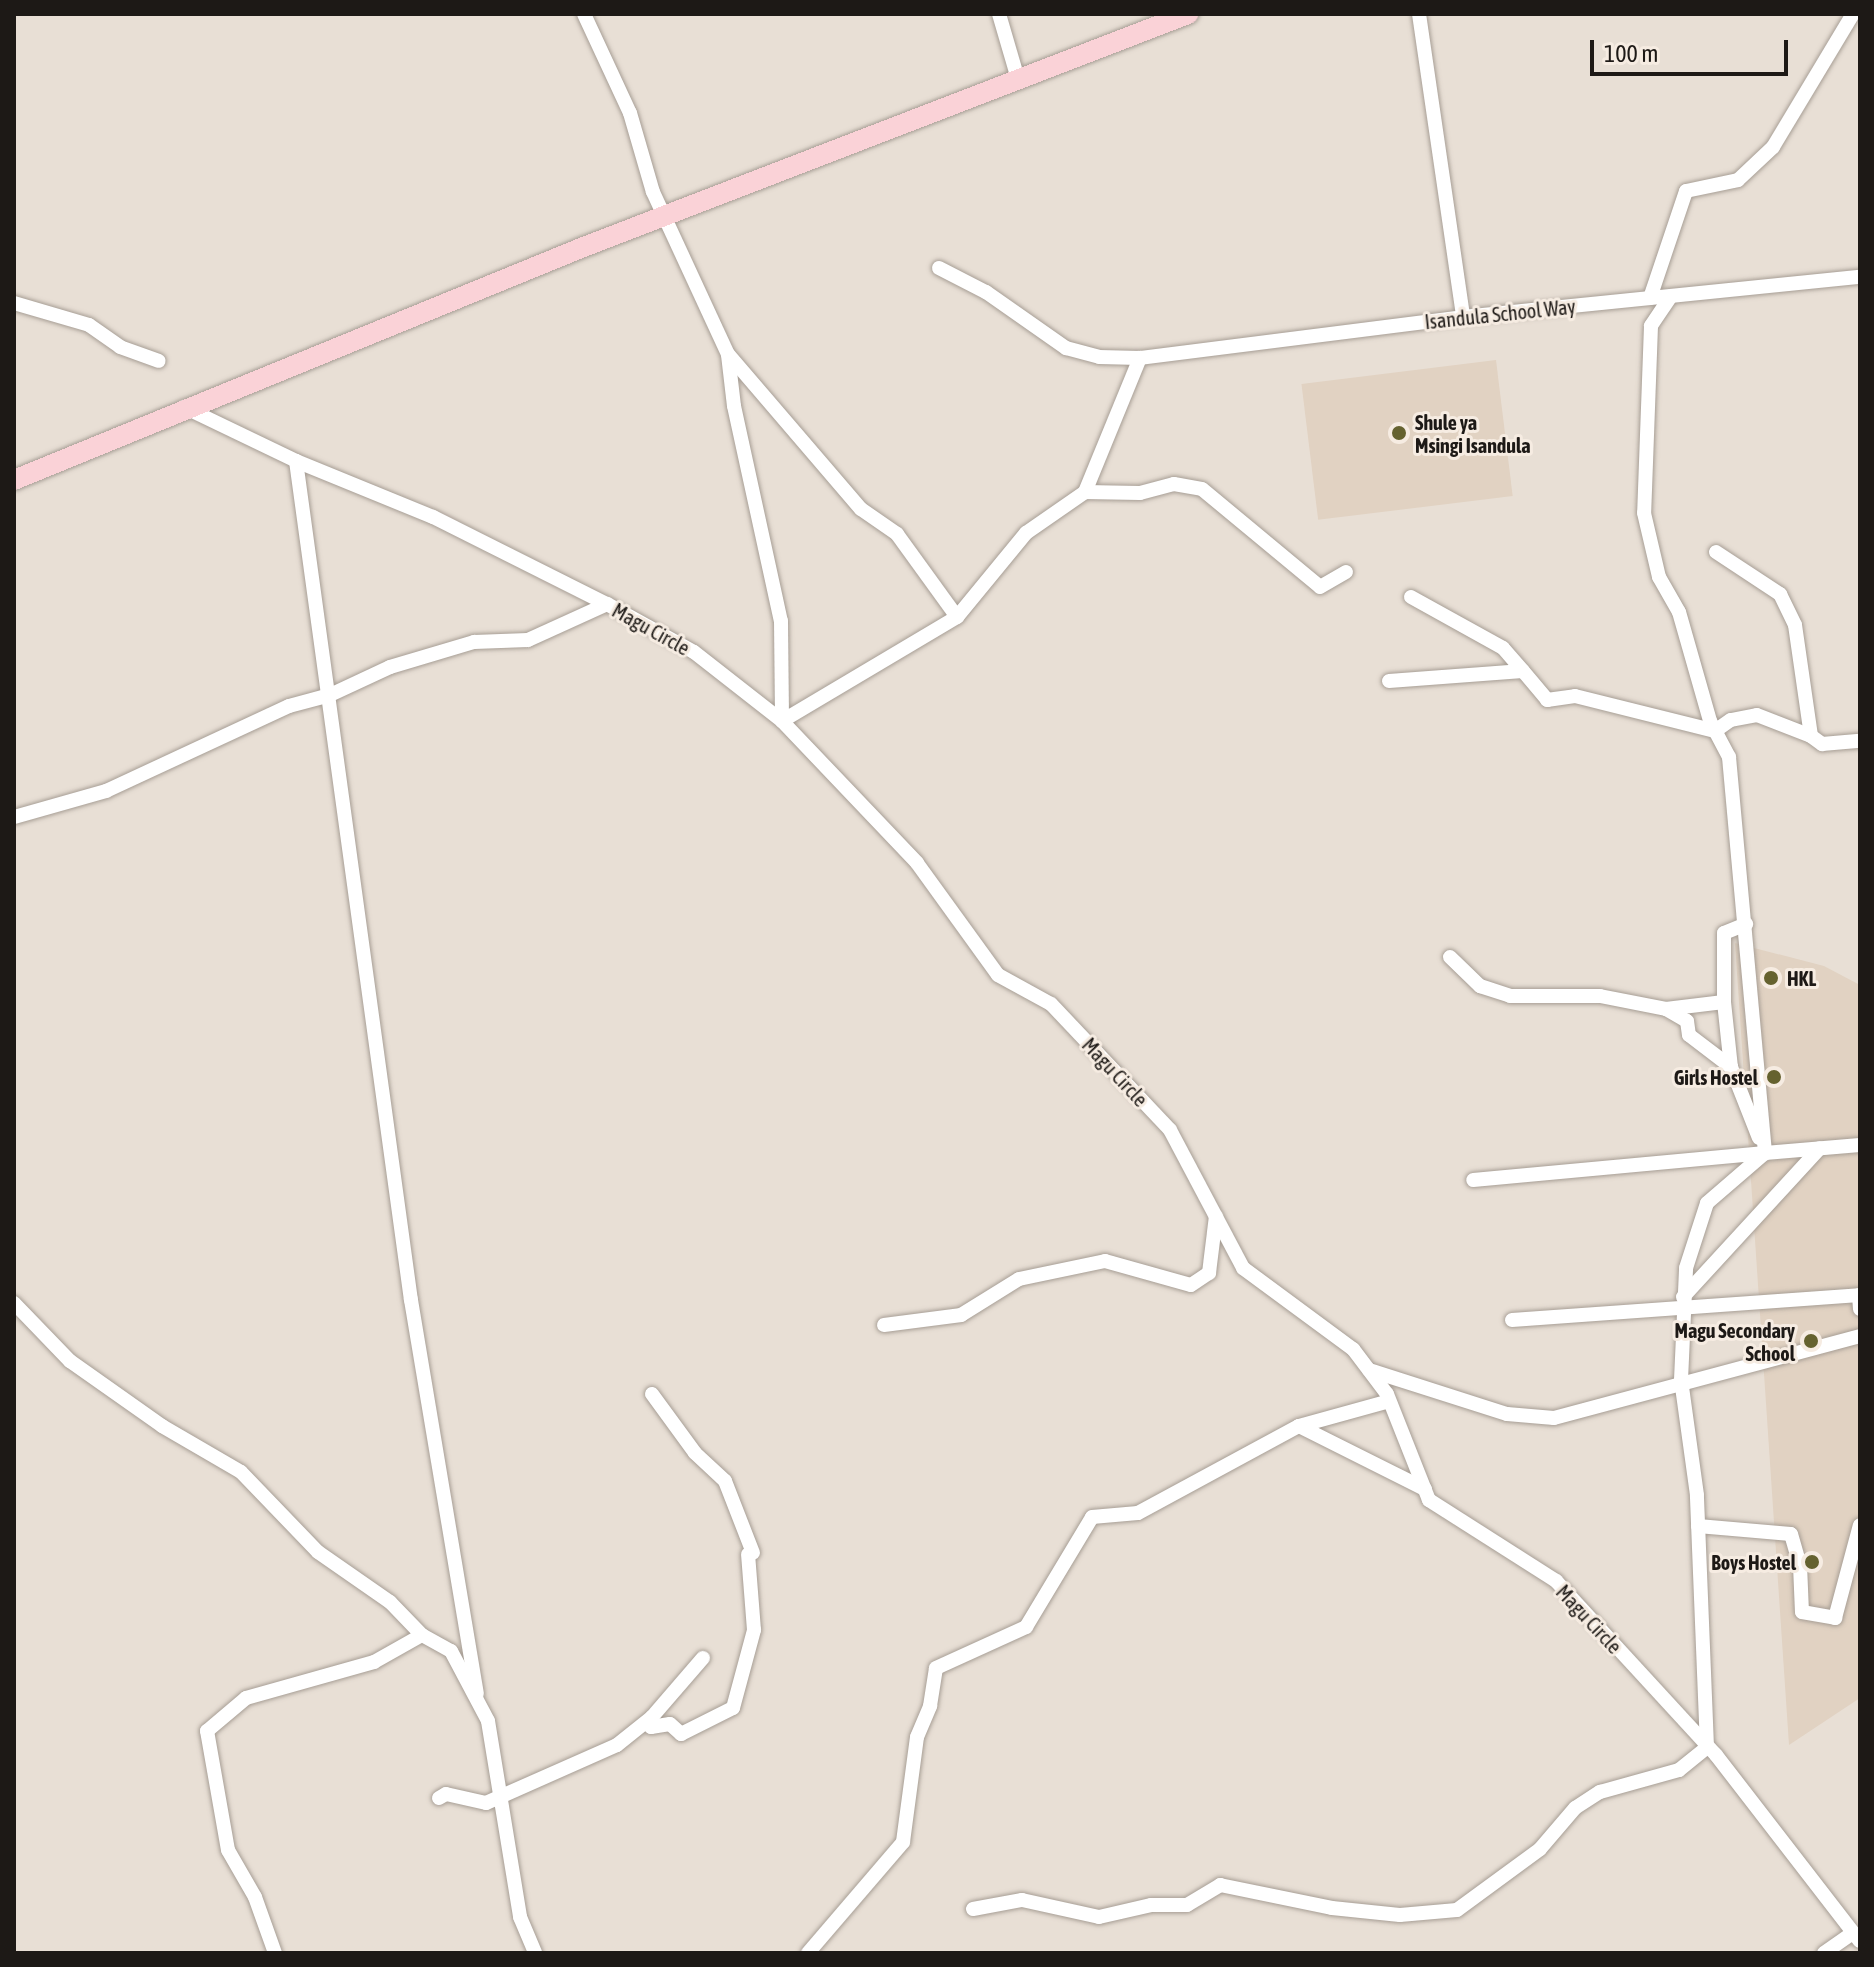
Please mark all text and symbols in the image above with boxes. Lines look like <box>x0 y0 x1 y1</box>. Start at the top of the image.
scale bar <box>1594 24 1792 74</box>
text: 100 m <box>1604 40 1658 67</box>
street label: Isandula School Way <box>1423 294 1577 334</box>
place label: Shule ya Msingi Isandula <box>1415 410 1531 457</box>
marker: Shule ya Msingi Isandula <box>1390 424 1408 442</box>
street label: Magu Circle <box>608 598 694 660</box>
place label: HKL <box>1787 966 1816 990</box>
marker: HKL <box>1762 969 1780 987</box>
street label: Magu Circle <box>1077 1033 1153 1111</box>
place label: Girls Hostel <box>1674 1065 1758 1089</box>
marker: Girls Hostel <box>1765 1068 1783 1086</box>
place label: Magu Secondary School <box>1675 1318 1795 1365</box>
marker: Magu Secondary School <box>1802 1332 1820 1350</box>
place label: Boys Hostel <box>1711 1550 1796 1574</box>
marker: Boys Hostel <box>1803 1553 1821 1571</box>
street label: Magu Circle <box>1551 1580 1627 1658</box>

